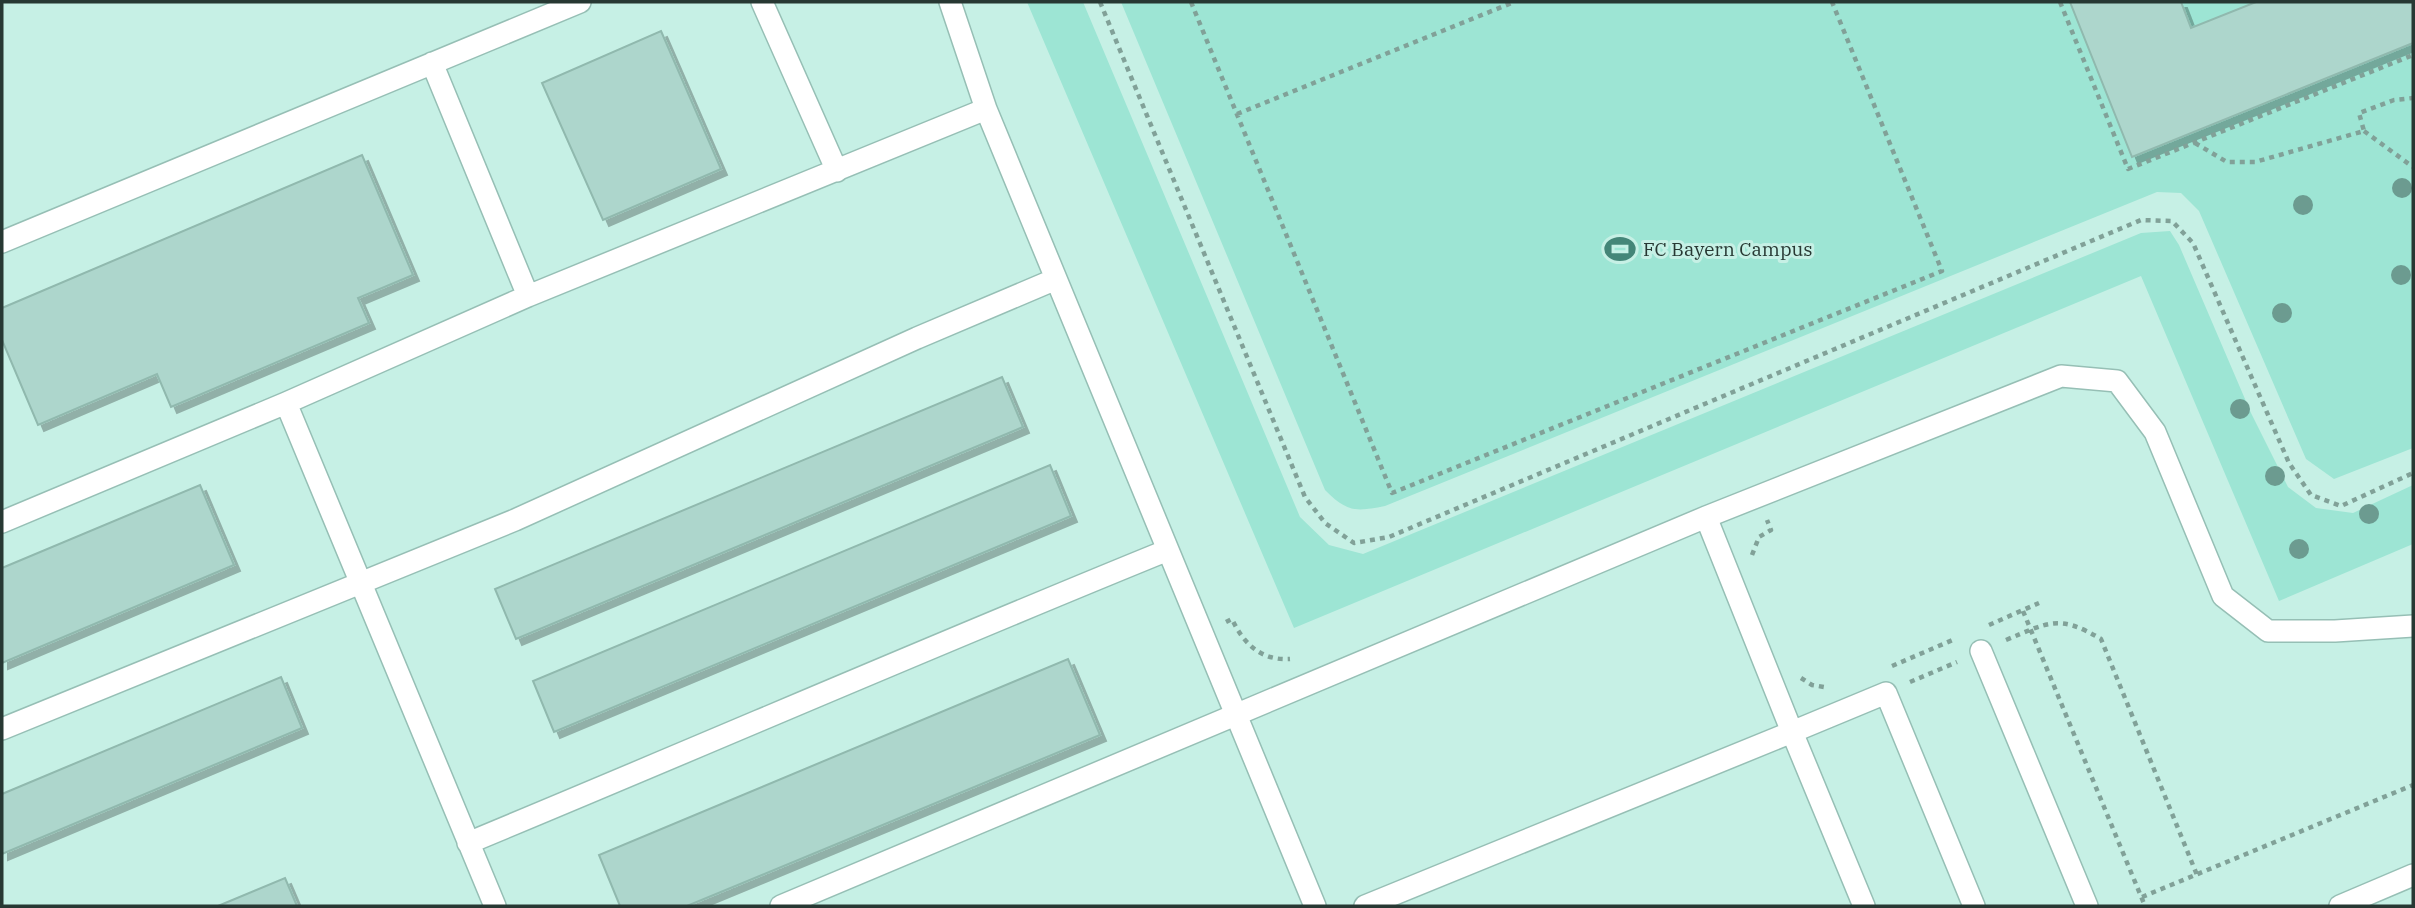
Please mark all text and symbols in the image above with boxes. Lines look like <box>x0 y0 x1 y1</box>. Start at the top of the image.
sports icon: FC Bayern Campus <box>1603 232 1637 266</box>
place label: FC Bayern Campus <box>1643 237 1813 261</box>

